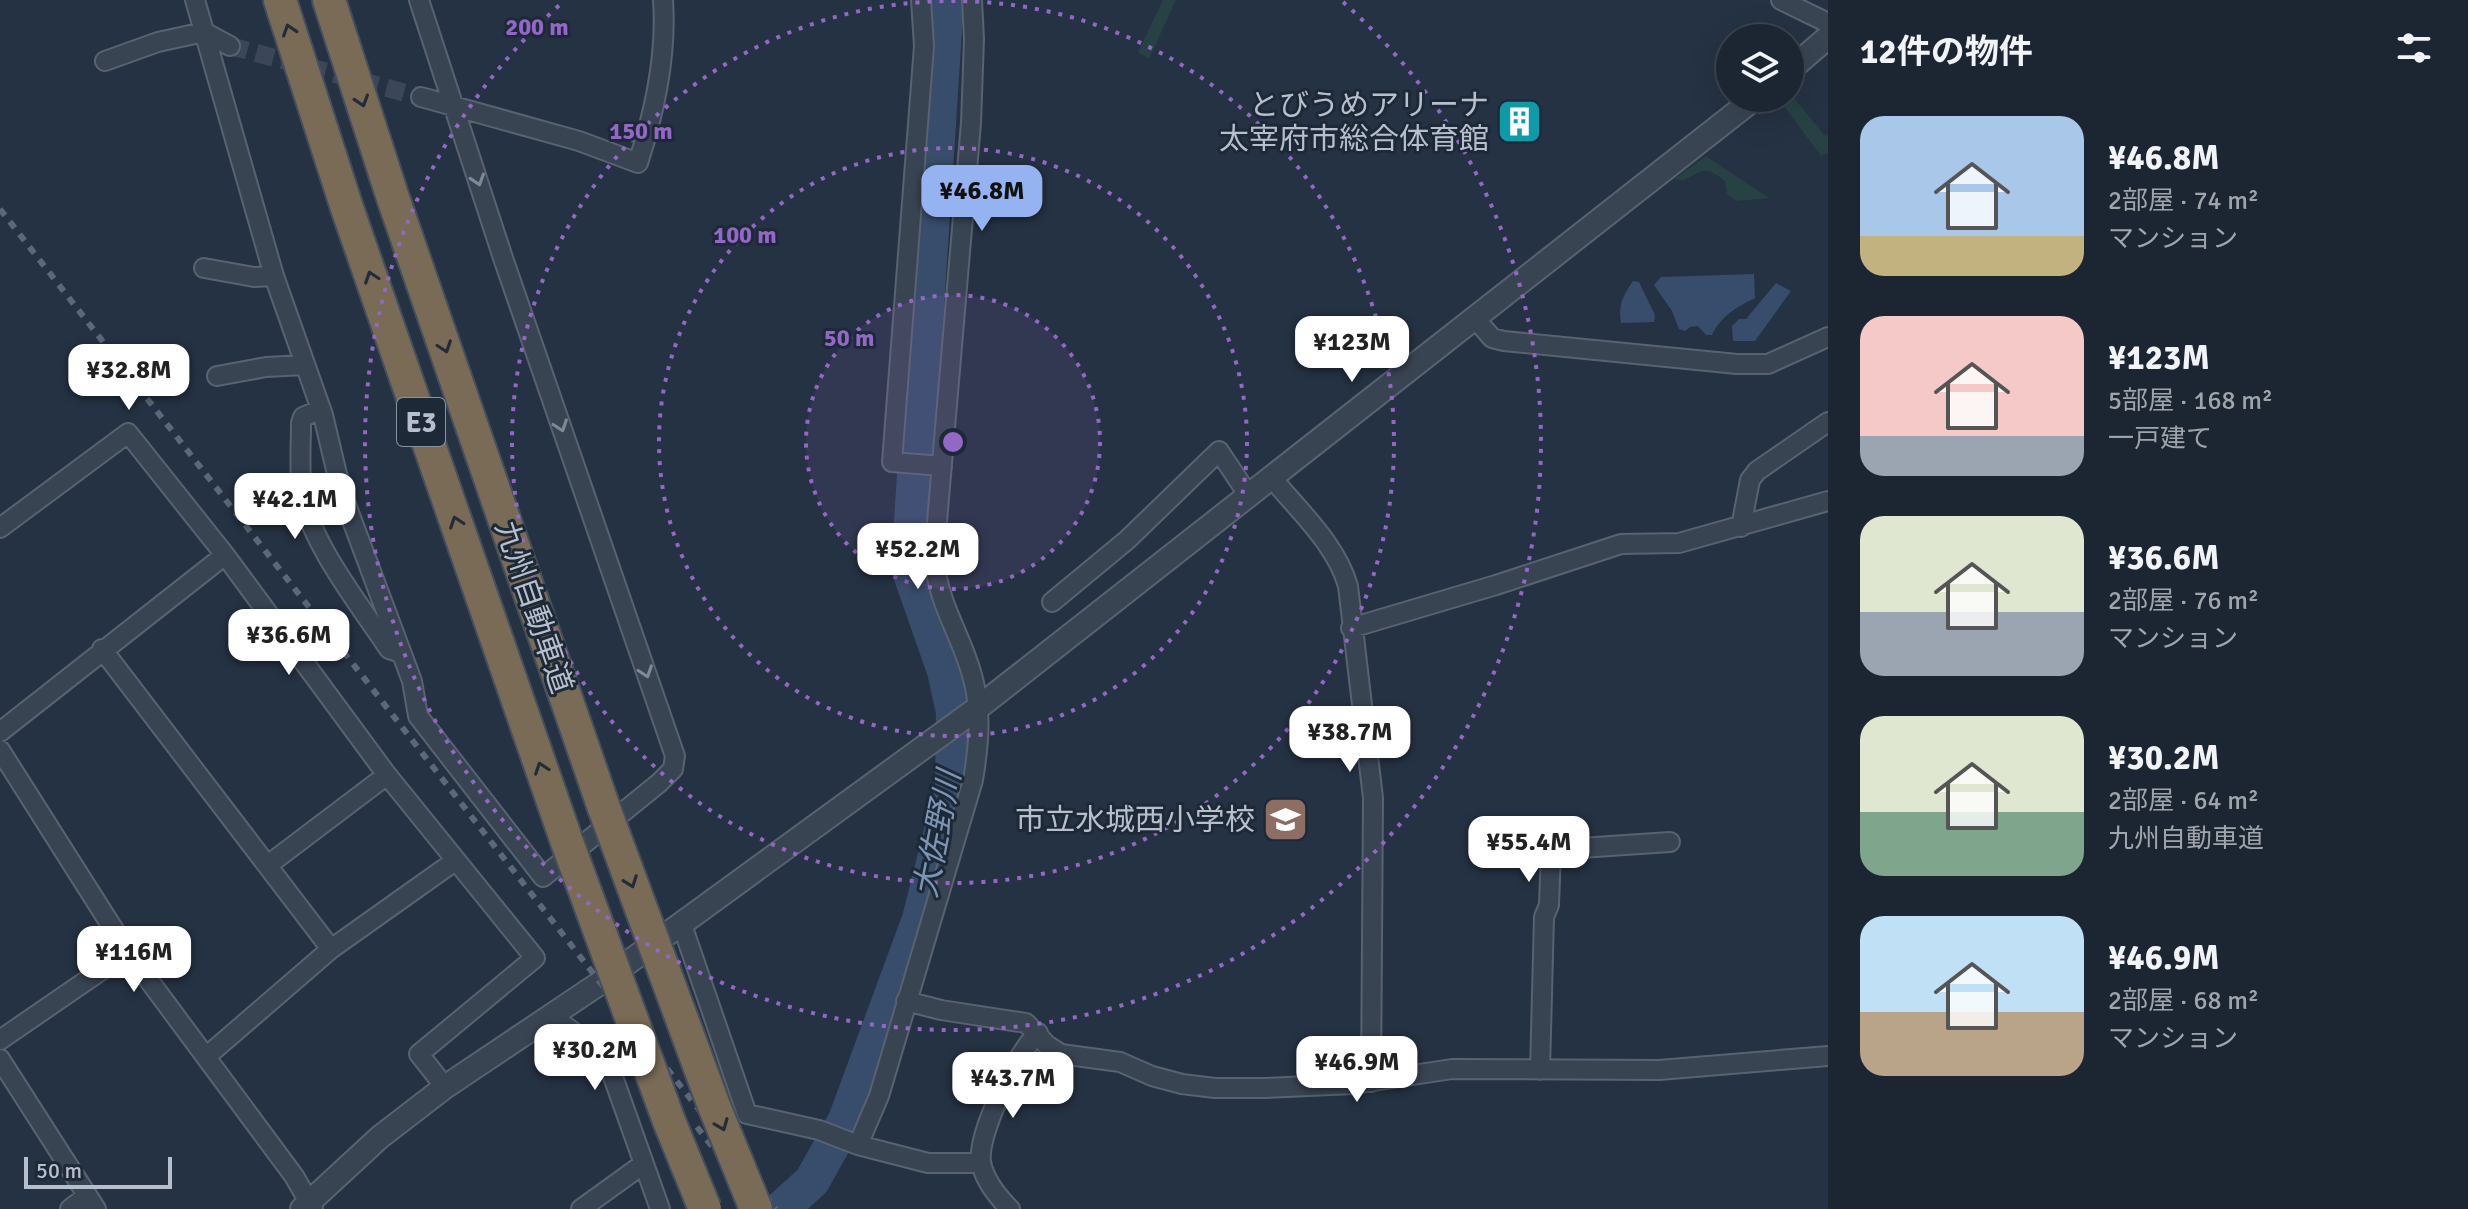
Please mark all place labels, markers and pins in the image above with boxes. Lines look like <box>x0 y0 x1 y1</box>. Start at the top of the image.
place label: とびうめアリーナ 太宰府市総合体育館 <box>1219 87 1489 158</box>
building icon: とびうめアリーナ 太宰府市総合体育館 <box>1496 98 1544 146</box>
pin: ¥46.8M <box>917 165 1047 233</box>
pin: ¥123M <box>1296 316 1408 384</box>
pin: ¥32.8M <box>64 344 194 412</box>
centre of rings <box>939 428 967 456</box>
pin: ¥42.1M <box>230 473 360 541</box>
pin: ¥52.2M <box>853 523 983 591</box>
pin: ¥36.6M <box>224 609 354 677</box>
pin: ¥38.7M <box>1285 706 1415 774</box>
school or university icon: 市立水城西小学校 <box>1262 796 1310 844</box>
place label: 市立水城西小学校 <box>1015 802 1255 839</box>
pin: ¥55.4M <box>1464 816 1594 884</box>
pin: ¥116M <box>78 926 190 994</box>
pin: ¥30.2M <box>530 1024 660 1092</box>
pin: ¥46.9M <box>1292 1036 1422 1104</box>
pin: ¥43.7M <box>948 1052 1078 1120</box>

